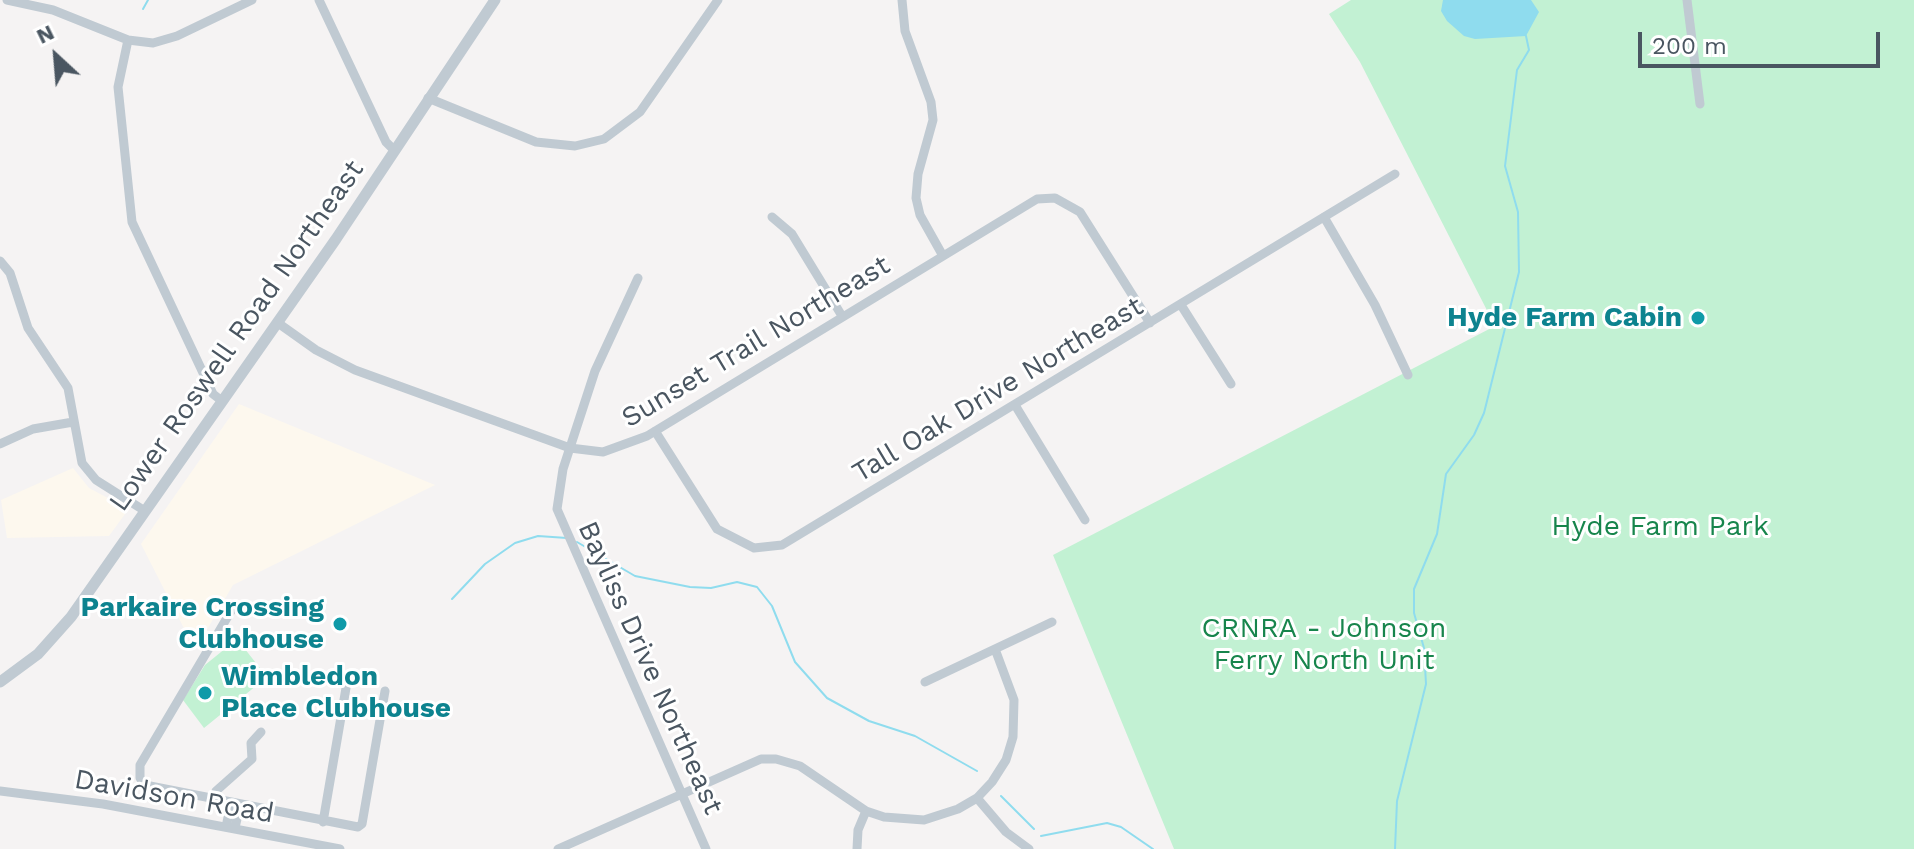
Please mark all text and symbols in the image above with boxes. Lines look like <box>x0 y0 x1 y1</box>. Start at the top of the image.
north arrow <box>16 16 96 96</box>
scale bar <box>1642 16 1884 66</box>
text: N <box>32 19 58 49</box>
text: 200 m <box>1652 32 1727 60</box>
street label: Lower Roswell Road Northeast <box>103 154 371 518</box>
street label: Sunset Trail Northeast <box>616 249 896 435</box>
street label: Tall Oak Drive Northeast <box>847 290 1149 490</box>
place label: Hyde Farm Cabin <box>1447 301 1682 335</box>
marker: Hyde Farm Cabin <box>1689 309 1707 327</box>
park label: Hyde Farm Park <box>1551 510 1769 544</box>
street label: Bayliss Drive Northeast <box>570 516 730 820</box>
place label: Parkaire Crossing Clubhouse <box>81 591 324 657</box>
park label: CRNRA - Johnson Ferry North Unit <box>1202 612 1446 678</box>
marker: Parkaire Crossing Clubhouse <box>331 615 349 633</box>
place label: Wimbledon Place Clubhouse <box>221 660 451 726</box>
marker: Wimbledon Place Clubhouse <box>196 684 214 702</box>
street label: Davidson Road <box>72 763 276 831</box>

